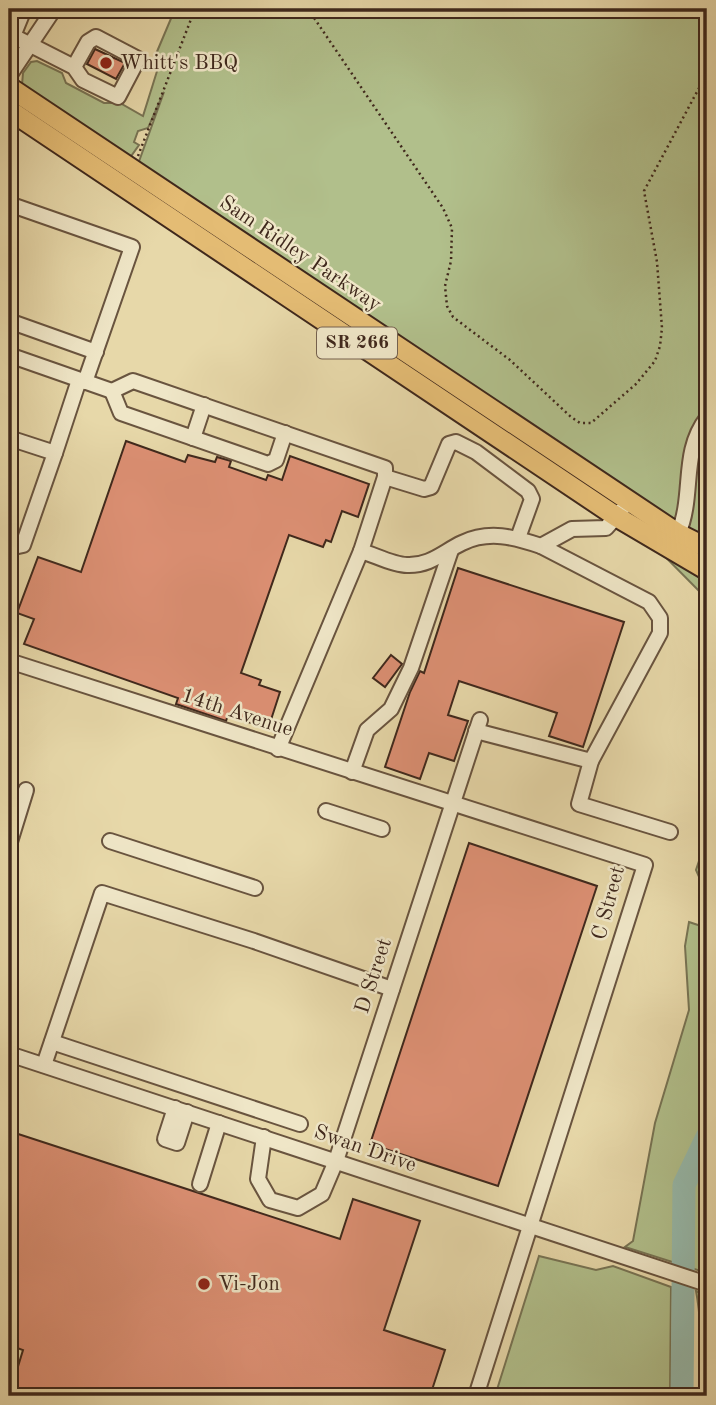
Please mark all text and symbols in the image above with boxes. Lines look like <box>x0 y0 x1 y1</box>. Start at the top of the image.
place label: Whitt's BBQ <box>120 53 238 74</box>
marker: Whitt's BBQ <box>98 55 114 71</box>
street label: Sam Ridley Parkway <box>215 192 385 316</box>
road number: SR 266 <box>317 328 397 358</box>
street label: 14th Avenue <box>179 685 295 741</box>
street label: C Street <box>589 864 629 942</box>
street label: D Street <box>352 936 396 1016</box>
street label: Swan Drive <box>311 1122 419 1176</box>
place label: Vi-Jon <box>218 1274 280 1295</box>
marker: Vi-Jon <box>196 1276 212 1292</box>

